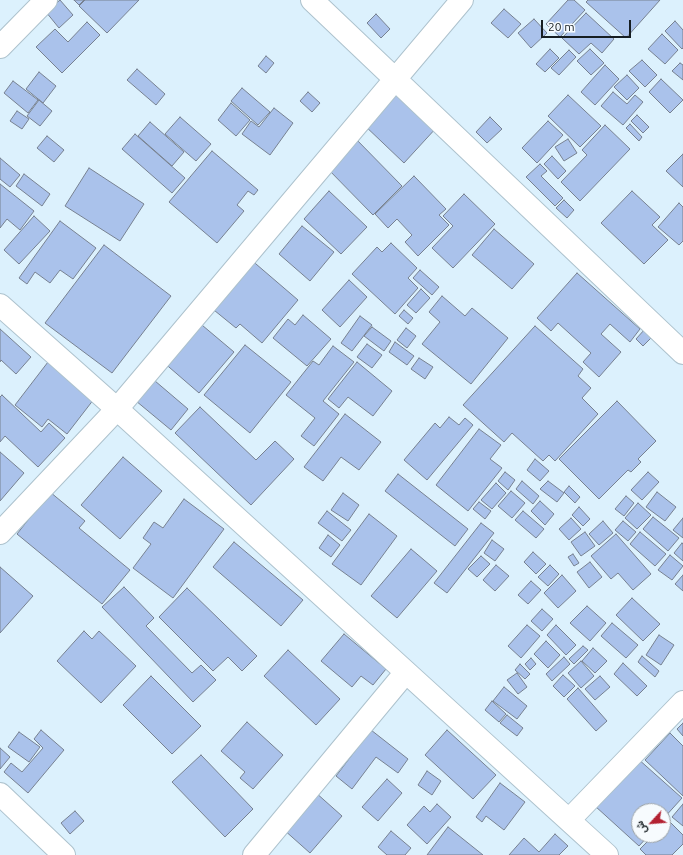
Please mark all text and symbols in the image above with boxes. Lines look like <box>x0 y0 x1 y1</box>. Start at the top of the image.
scale bar <box>543 12 633 38</box>
text: 20 m <box>548 20 575 33</box>
north arrow <box>631 803 671 843</box>
text: ش <box>633 819 649 836</box>

